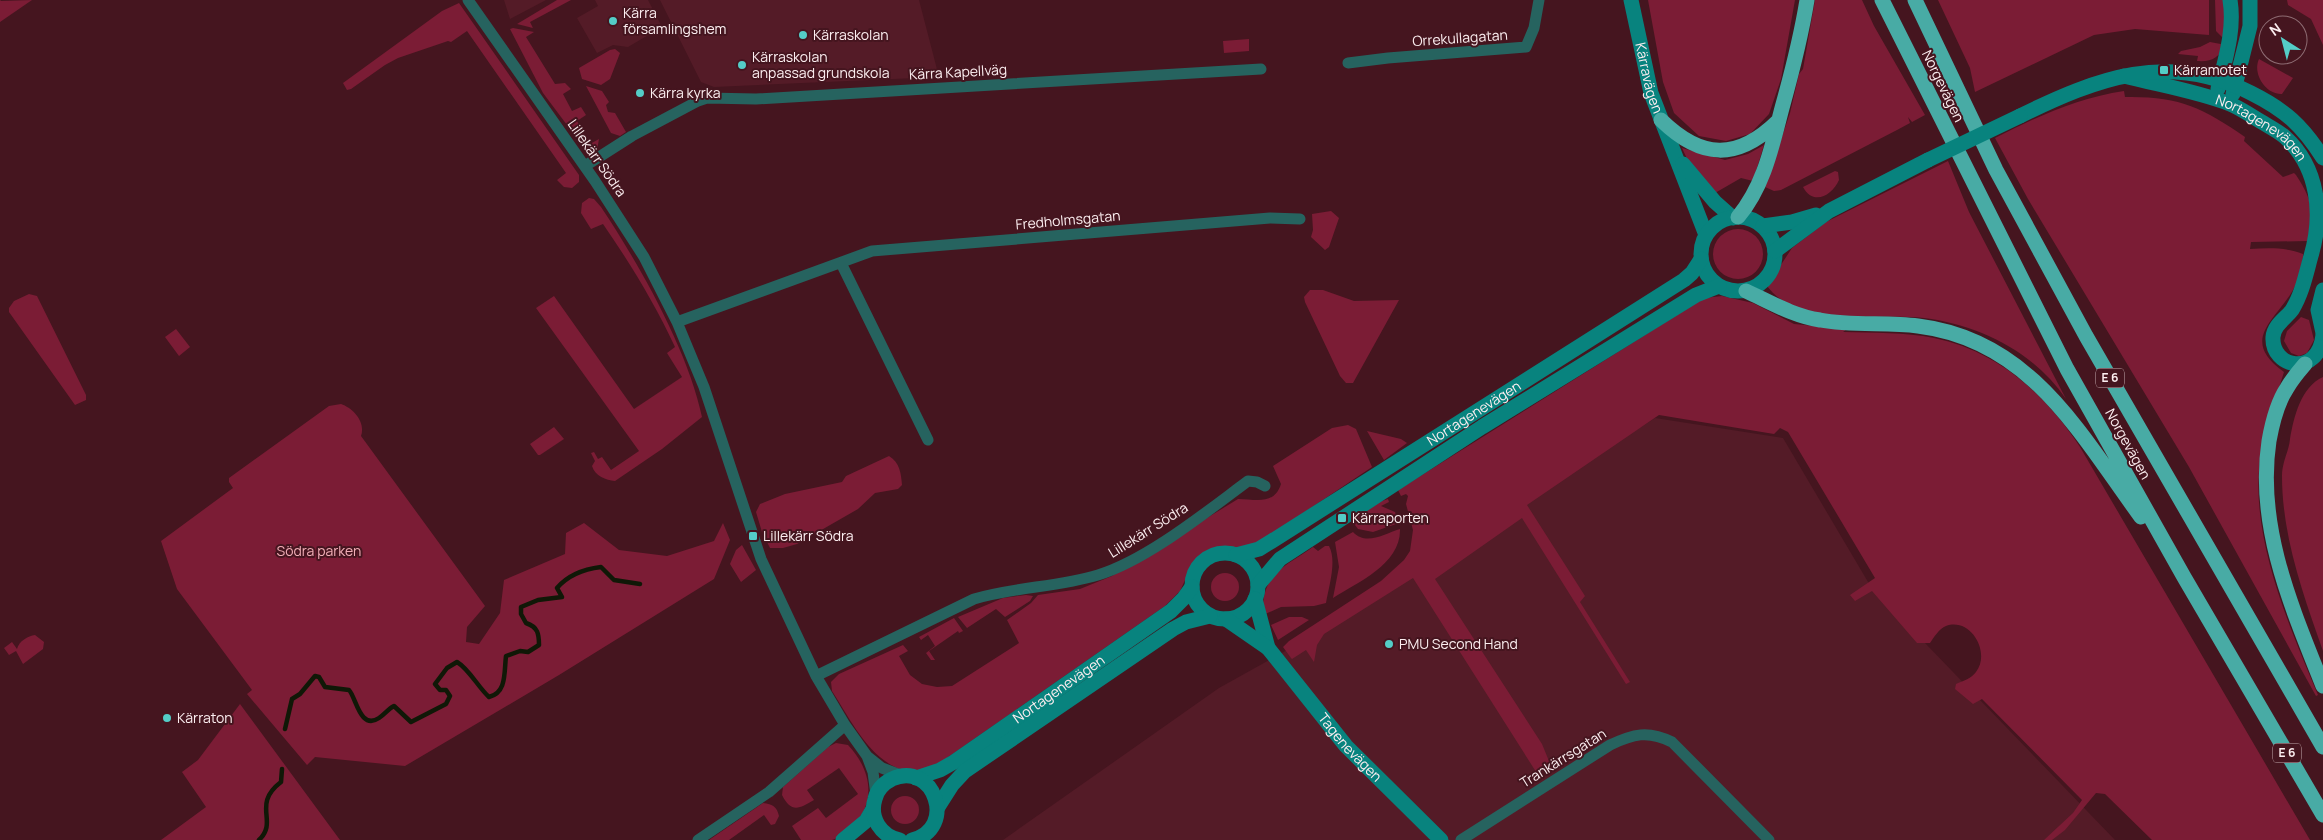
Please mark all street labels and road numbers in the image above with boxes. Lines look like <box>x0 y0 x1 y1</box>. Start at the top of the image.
street label: Orrekullagatan <box>1412 25 1508 50</box>
street label: Kärravägen <box>1631 41 1668 116</box>
street label: Norgevägen <box>1918 47 1969 125</box>
street label: Kärra Kapellväg <box>908 59 1008 84</box>
street label: Nortagenevägen <box>2213 90 2312 164</box>
street label: Lillekärr Södra <box>564 115 631 200</box>
street label: Fredholmsgatan <box>1015 205 1121 234</box>
road number: E 6 <box>2096 368 2124 388</box>
street label: Nortagenevägen <box>1423 376 1524 450</box>
street label: Norgevägen <box>2101 405 2156 482</box>
street label: Lillekärr Södra <box>1104 498 1191 562</box>
street label: Nortagenevägen <box>1009 650 1108 727</box>
street label: Tagenevägen <box>1314 709 1386 786</box>
street label: Trankärrsgatan <box>1516 724 1609 792</box>
road number: E 6 <box>2273 744 2301 762</box>

